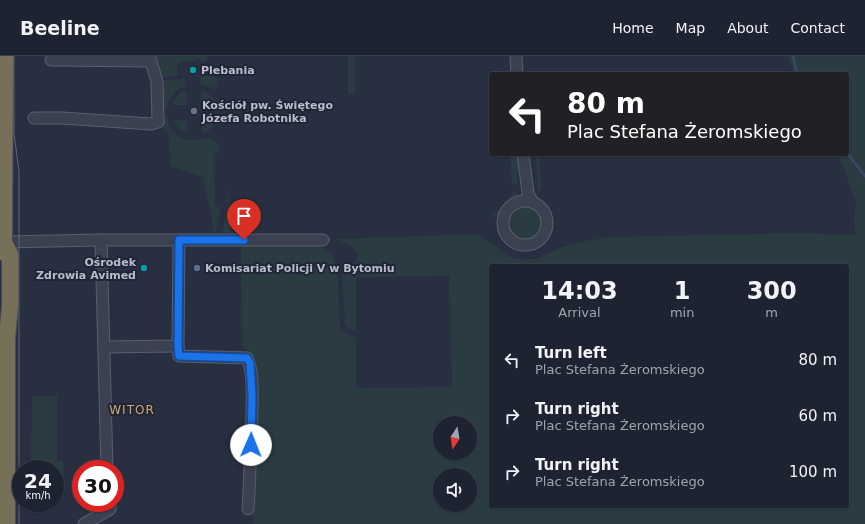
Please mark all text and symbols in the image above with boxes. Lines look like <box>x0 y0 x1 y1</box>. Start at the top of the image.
text: Beeline <box>20 17 100 39</box>
text: Home <box>612 20 654 36</box>
text: Map <box>676 20 705 36</box>
text: About <box>727 20 769 36</box>
text: Contact <box>791 20 845 36</box>
place label: Plebania <box>201 64 255 77</box>
marker: Plebania <box>188 65 198 75</box>
text: 80 m <box>567 87 645 120</box>
icon: left <box>501 88 553 140</box>
place label: Kościół pw. Świętego Józefa Robotnika <box>201 99 333 125</box>
marker: Kościół pw. Świętego Józefa Robotnika <box>189 106 199 116</box>
text: Plac Stefana Żeromskiego <box>567 121 802 142</box>
pin <box>227 199 261 240</box>
icon: arrive <box>233 205 255 227</box>
place label: Ośrodek Zdrowia Avimed <box>36 256 137 282</box>
place label: Komisariat Policji V w Bytomiu <box>205 262 395 275</box>
marker: Ośrodek Zdrowia Avimed <box>139 263 149 273</box>
marker: Komisariat Policji V w Bytomiu <box>192 263 202 273</box>
text: 14:03 <box>541 277 618 305</box>
text: 1 <box>674 277 690 305</box>
text: 300 <box>747 277 797 305</box>
text: Arrival <box>558 305 601 320</box>
text: min <box>670 305 694 320</box>
text: m <box>765 305 778 320</box>
text: Turn left <box>535 344 607 362</box>
icon: left <box>501 349 523 371</box>
text: 80 m <box>799 351 837 369</box>
text: Plac Stefana Żeromskiego <box>535 362 705 377</box>
text: Turn right <box>535 400 619 418</box>
district label: WITOR <box>109 403 155 417</box>
icon: right <box>501 405 523 427</box>
text: 60 m <box>799 407 837 425</box>
north arrow <box>433 416 477 460</box>
map controls <box>433 416 477 512</box>
text: Plac Stefana Żeromskiego <box>535 418 705 433</box>
position arrow <box>230 424 272 466</box>
text: Turn right <box>535 456 619 474</box>
speed limit sign: 30 <box>72 460 124 512</box>
icon: right <box>501 461 523 483</box>
text: 100 m <box>789 463 837 481</box>
button: sound <box>433 468 477 512</box>
text: 24 <box>24 469 52 493</box>
text: Plac Stefana Żeromskiego <box>535 474 705 489</box>
text: km/h <box>25 490 51 501</box>

